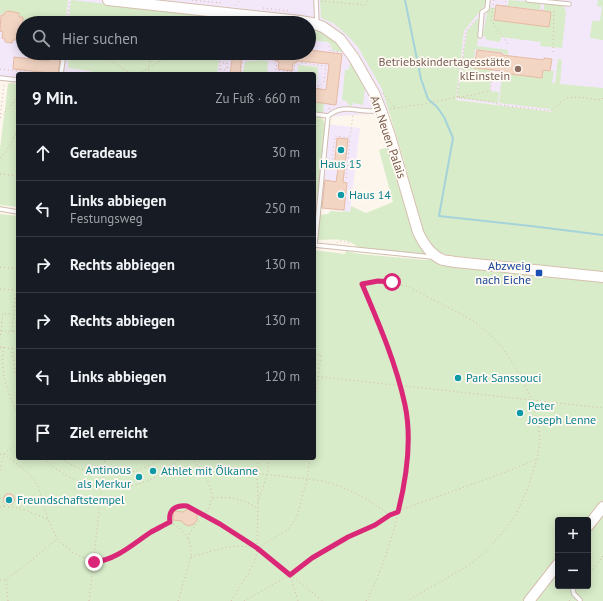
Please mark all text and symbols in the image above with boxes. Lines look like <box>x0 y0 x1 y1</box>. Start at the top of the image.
search box <box>16 16 316 60</box>
icon: search <box>30 27 52 49</box>
text: Hier suchen <box>62 29 138 48</box>
place label: Betriebskindertagesstätte klEinstein <box>379 54 510 83</box>
marker: Betriebskindertagesstätte klEinstein <box>513 64 523 74</box>
text: 9 Min. <box>32 87 78 109</box>
text: Zu Fuß · 660 m <box>216 90 300 107</box>
street label: Am Neuen Palais <box>367 94 410 180</box>
icon: ahead <box>32 142 54 164</box>
text: Geradeaus <box>70 143 137 162</box>
text: 30 m <box>272 144 300 161</box>
marker: Haus 15 <box>336 145 346 155</box>
place label: Haus 15 <box>320 156 362 171</box>
place label: Haus 14 <box>349 187 391 202</box>
marker: Haus 14 <box>336 190 346 200</box>
text: Links abbiegen <box>70 191 166 210</box>
icon: left <box>32 198 54 220</box>
text: 250 m <box>265 200 300 217</box>
text: Festungsweg <box>70 210 143 227</box>
icon: right <box>32 254 54 276</box>
text: Rechts abbiegen <box>70 255 175 274</box>
text: 130 m <box>265 256 300 273</box>
place label: Abzweig nach Eiche <box>476 258 531 287</box>
marker: Abzweig nach Eiche <box>534 268 544 278</box>
route start <box>383 273 401 291</box>
icon: right <box>32 310 54 332</box>
text: Rechts abbiegen <box>70 311 175 330</box>
text: 130 m <box>265 312 300 329</box>
icon: left <box>32 366 54 388</box>
text: Links abbiegen <box>70 367 166 386</box>
text: 120 m <box>265 368 300 385</box>
place label: Park Sanssouci <box>466 370 541 385</box>
marker: Park Sanssouci <box>453 373 463 383</box>
place label: Peter Joseph Lenne <box>527 398 596 427</box>
marker: Peter Joseph Lenne <box>515 408 525 418</box>
icon: arrive <box>32 422 54 444</box>
text: Ziel erreicht <box>70 423 148 442</box>
place label: Antinous als Merkur <box>77 462 131 491</box>
place label: Athlet mit Ölkanne <box>161 463 258 478</box>
marker: Athlet mit Ölkanne <box>148 466 158 476</box>
marker: Antinous als Merkur <box>134 472 144 482</box>
place label: Freundschaftstempel <box>17 492 125 507</box>
marker: Freundschaftstempel <box>4 495 14 505</box>
map controls <box>555 517 591 589</box>
button: + <box>555 517 591 553</box>
route end <box>85 553 103 571</box>
button: − <box>555 553 591 589</box>

